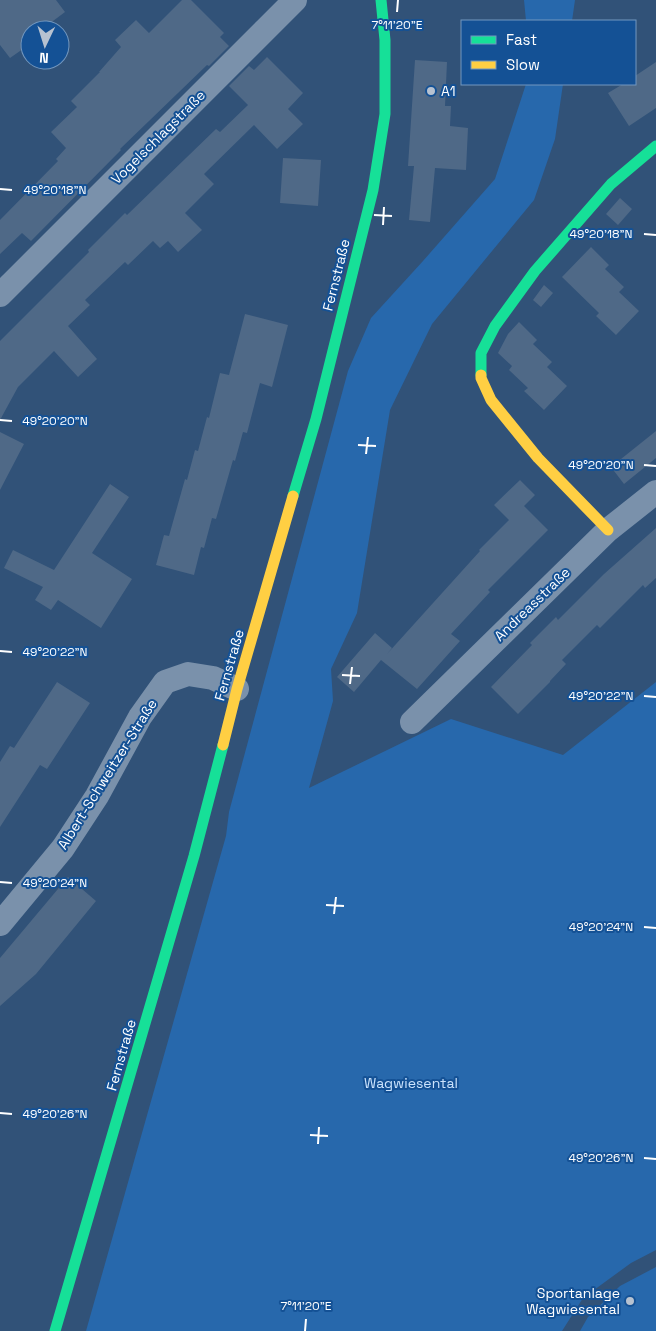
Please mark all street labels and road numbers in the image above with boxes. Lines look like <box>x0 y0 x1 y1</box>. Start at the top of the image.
street label: Vogelschlagstraße <box>107 86 209 188</box>
street label: Fernstraße <box>318 237 354 313</box>
street label: Andreasstraße <box>490 563 574 645</box>
street label: Fernstraße <box>210 627 248 703</box>
street label: Albert-Schweitzer-Straße <box>53 695 161 853</box>
street label: Fernstraße <box>102 1017 140 1093</box>

